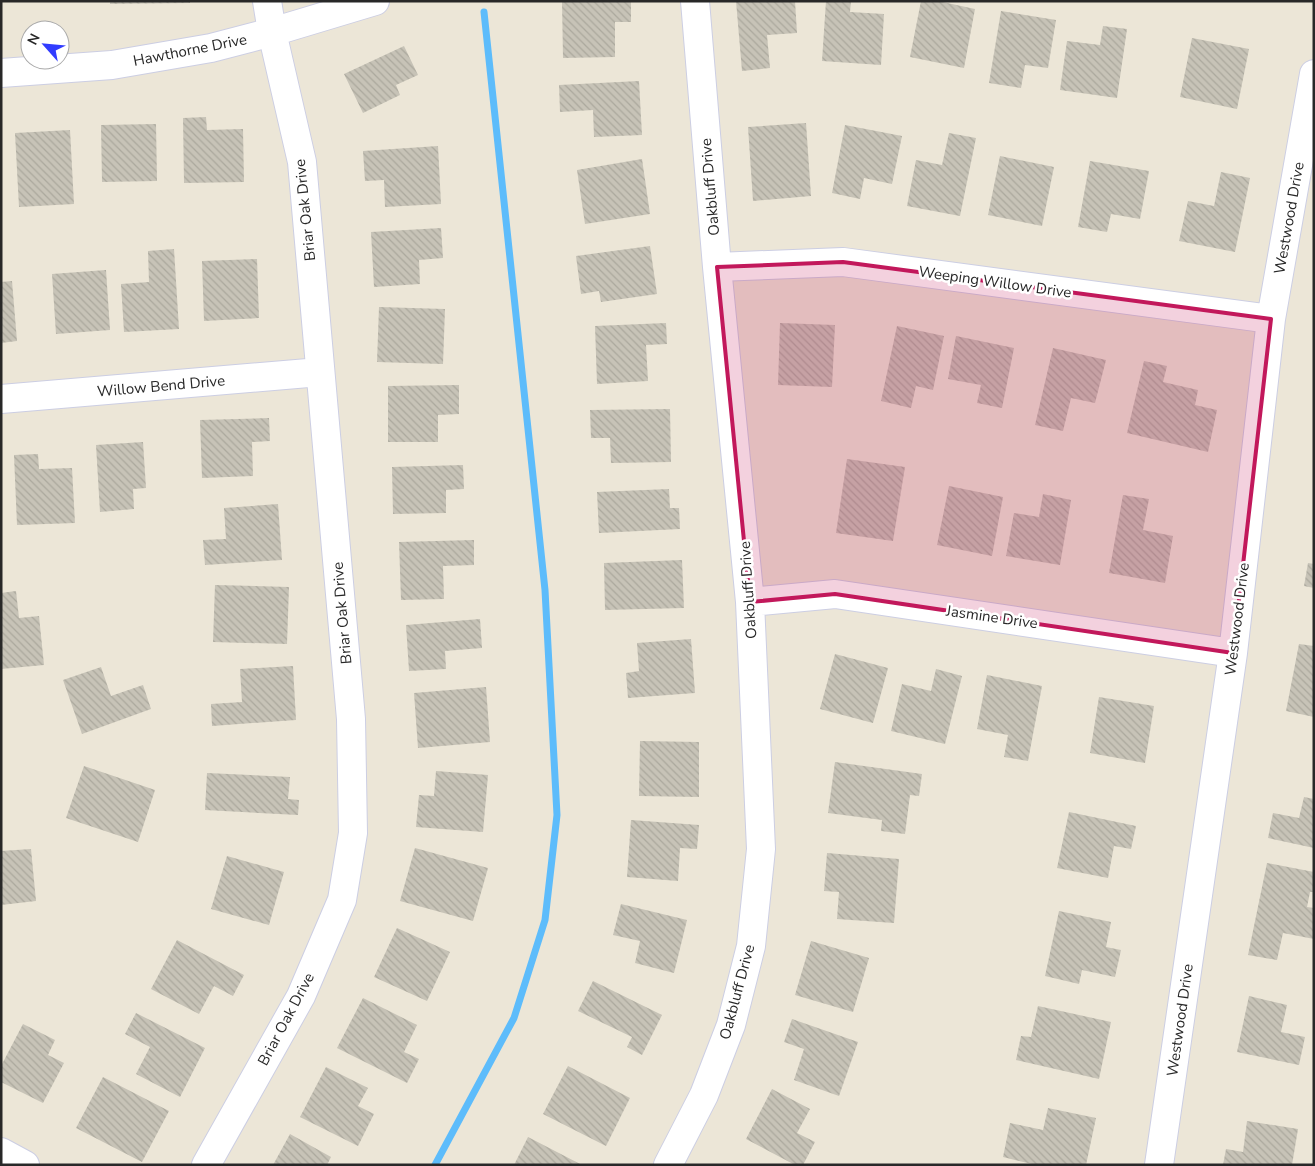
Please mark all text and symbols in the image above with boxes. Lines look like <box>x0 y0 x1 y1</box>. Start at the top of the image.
north arrow <box>20 20 70 70</box>
street label: Hawthorne Drive <box>131 29 249 71</box>
text: N <box>23 30 45 48</box>
street label: Oakbluff Drive <box>696 137 724 237</box>
street label: Briar Oak Drive <box>290 158 320 262</box>
street label: Westwood Drive <box>1269 160 1309 276</box>
street label: Weeping Willow Drive <box>917 261 1073 303</box>
street label: Willow Bend Drive <box>96 370 226 402</box>
street label: Oakbluff Drive <box>735 541 761 639</box>
street label: Briar Oak Drive <box>328 561 356 665</box>
street label: Westwood Drive <box>1220 561 1254 677</box>
street label: Jasmine Drive <box>944 601 1039 633</box>
street label: Oakbluff Drive <box>715 942 759 1042</box>
street label: Westwood Drive <box>1162 962 1198 1078</box>
street label: Briar Oak Drive <box>253 969 319 1069</box>

